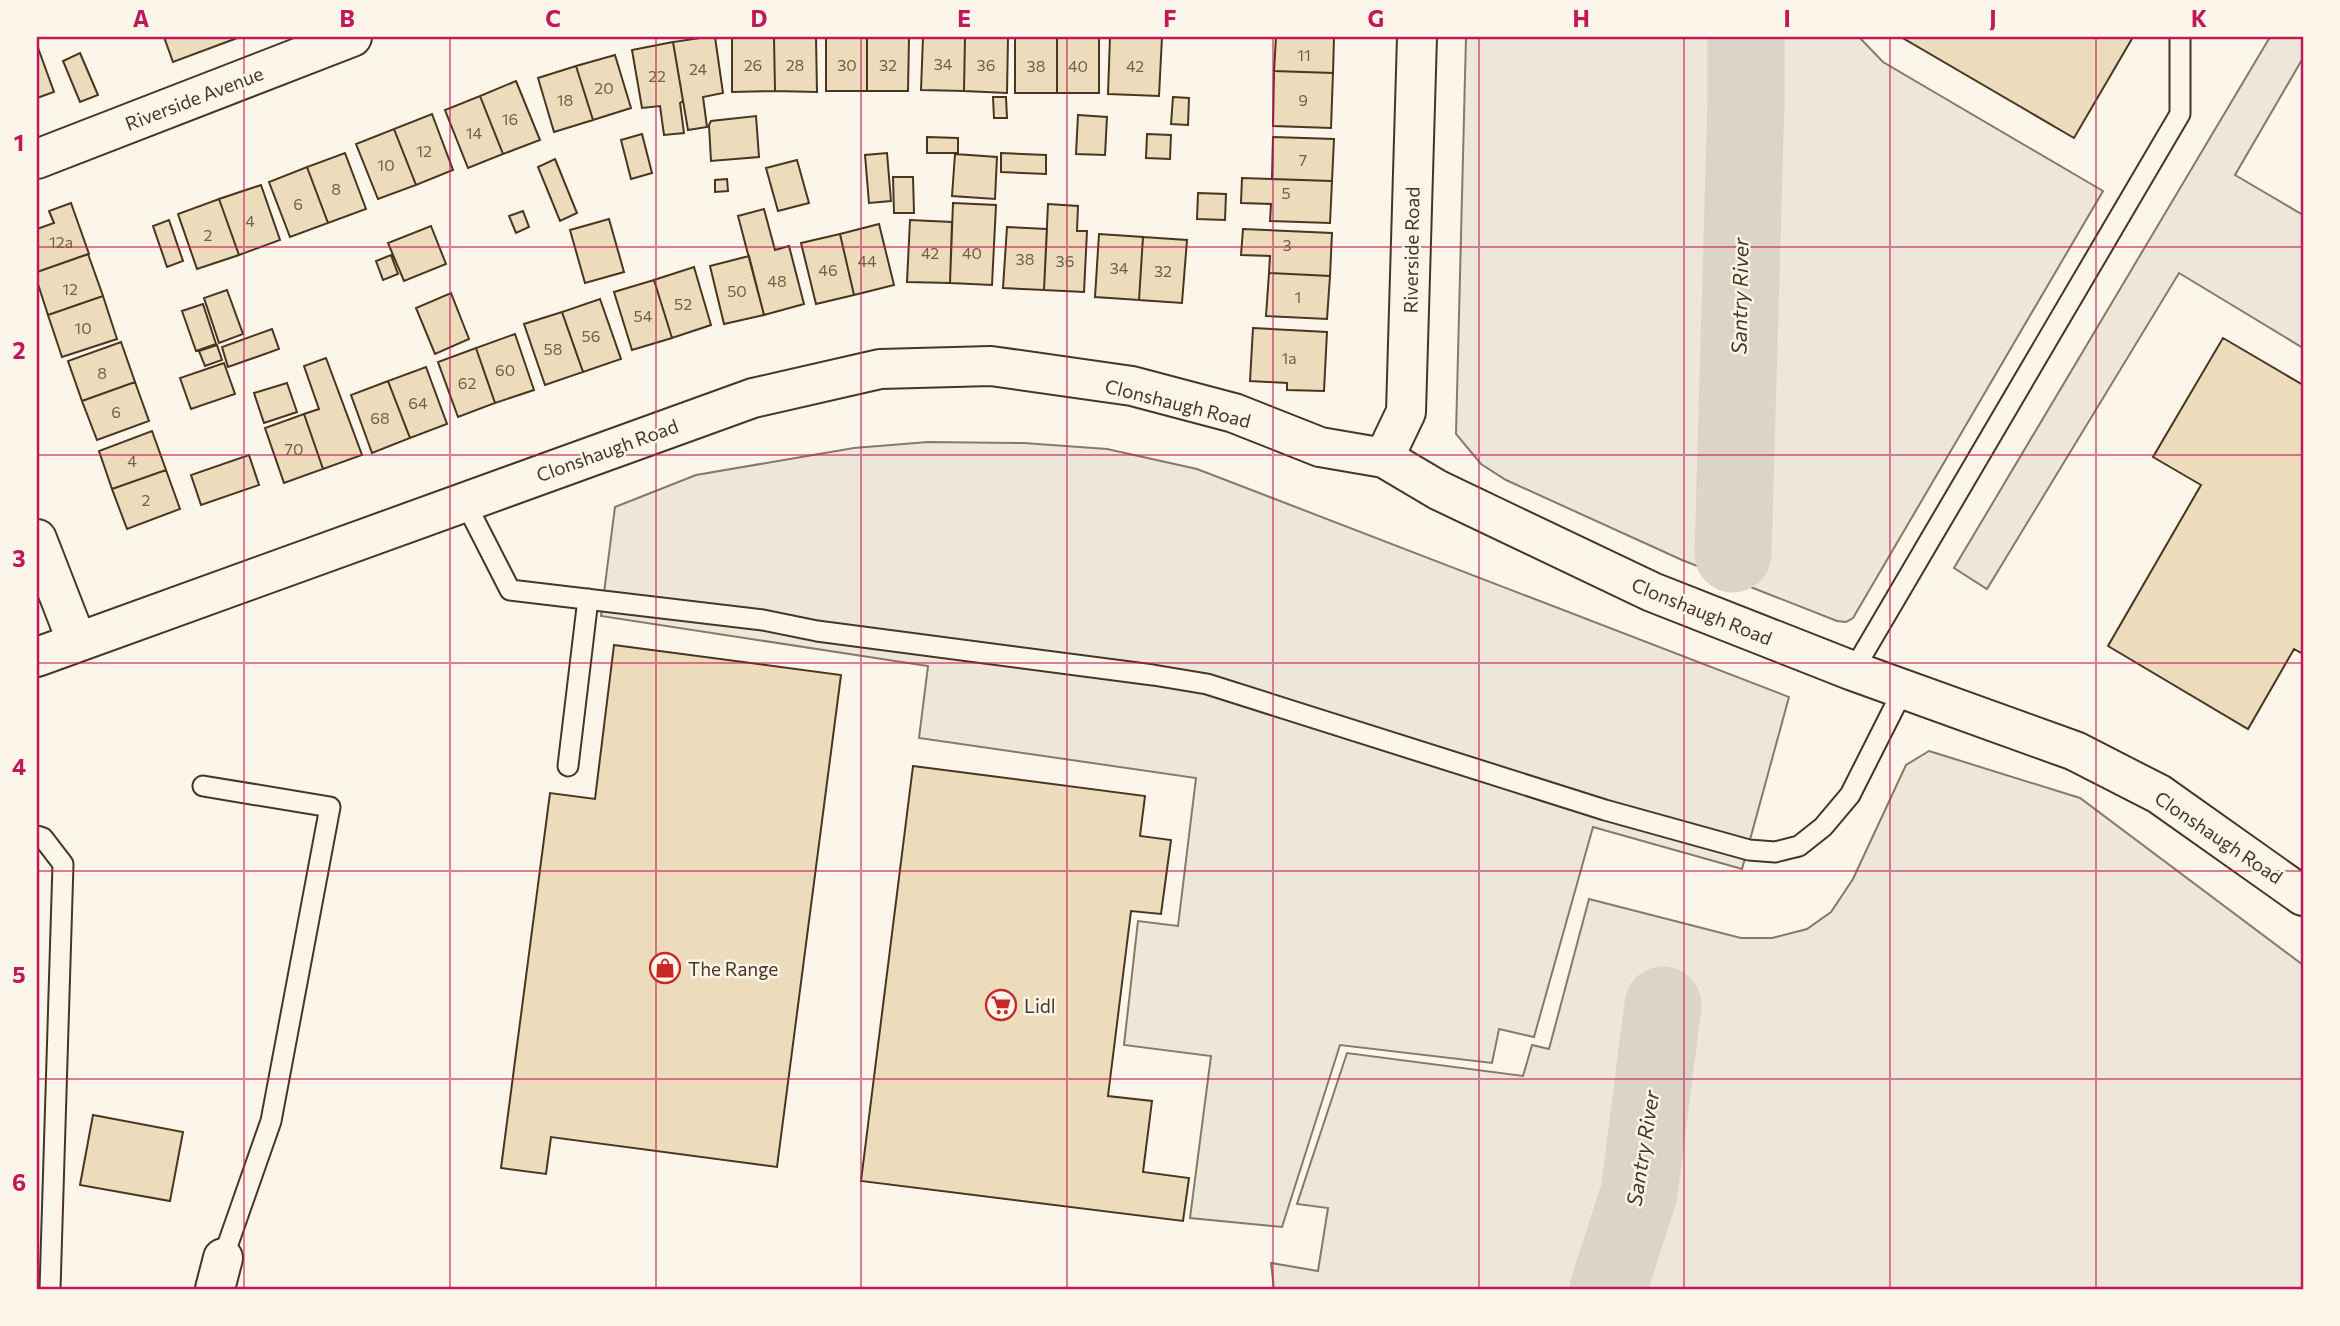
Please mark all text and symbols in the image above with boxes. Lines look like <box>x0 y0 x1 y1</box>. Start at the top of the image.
text: A <box>133 4 150 32</box>
text: B <box>339 4 355 32</box>
text: C <box>545 4 561 32</box>
text: D <box>751 4 768 32</box>
text: E <box>957 4 971 32</box>
text: F <box>1163 4 1177 32</box>
text: G <box>1368 4 1384 32</box>
text: H <box>1572 4 1590 32</box>
text: I <box>1783 4 1791 32</box>
text: J <box>1989 4 1997 32</box>
text: K <box>2191 4 2207 32</box>
house number: 11 <box>1297 45 1311 64</box>
house number: 34 <box>934 54 953 73</box>
house number: 26 <box>744 55 762 74</box>
house number: 28 <box>786 55 804 74</box>
house number: 30 <box>837 55 857 74</box>
house number: 32 <box>879 55 897 74</box>
house number: 36 <box>977 55 995 74</box>
house number: 38 <box>1027 56 1045 75</box>
house number: 40 <box>1068 56 1088 75</box>
house number: 42 <box>1126 56 1144 75</box>
house number: 24 <box>689 59 707 78</box>
street label: Riverside Avenue <box>122 61 266 135</box>
house number: 22 <box>648 66 666 85</box>
house number: 20 <box>594 78 614 97</box>
house number: 18 <box>557 90 573 109</box>
house number: 9 <box>1298 90 1308 109</box>
house number: 16 <box>502 109 518 128</box>
house number: 14 <box>466 123 483 142</box>
text: 1 <box>14 128 24 156</box>
house number: 12 <box>416 141 432 160</box>
house number: 7 <box>1299 150 1307 169</box>
house number: 10 <box>377 155 395 174</box>
house number: 8 <box>331 179 341 198</box>
house number: 5 <box>1281 183 1291 202</box>
street label: Riverside Road <box>1398 186 1424 314</box>
house number: 6 <box>293 194 303 213</box>
house number: 4 <box>245 211 255 230</box>
house number: 2 <box>204 225 213 244</box>
house number: 12a <box>49 232 73 251</box>
house number: 3 <box>1282 235 1292 254</box>
water label: Santry River <box>1725 237 1753 355</box>
house number: 42 <box>921 243 939 262</box>
house number: 40 <box>962 243 982 262</box>
house number: 38 <box>1016 249 1034 268</box>
house number: 44 <box>857 251 877 270</box>
house number: 36 <box>1056 251 1074 270</box>
house number: 34 <box>1110 258 1129 277</box>
house number: 46 <box>818 260 838 279</box>
house number: 32 <box>1154 261 1172 280</box>
house number: 48 <box>767 271 787 290</box>
house number: 12 <box>62 279 78 298</box>
house number: 50 <box>727 281 747 300</box>
house number: 1 <box>1295 287 1301 306</box>
house number: 52 <box>674 294 692 313</box>
house number: 54 <box>634 306 653 325</box>
house number: 10 <box>74 318 92 337</box>
house number: 56 <box>582 326 600 345</box>
text: 2 <box>12 336 26 364</box>
house number: 58 <box>544 339 562 358</box>
house number: 1a <box>1281 348 1297 367</box>
house number: 60 <box>495 360 515 379</box>
house number: 8 <box>97 363 107 382</box>
house number: 62 <box>458 373 476 392</box>
street label: Clonshaugh Road <box>1103 374 1253 432</box>
house number: 64 <box>408 393 428 412</box>
house number: 6 <box>111 402 121 421</box>
house number: 68 <box>370 408 390 427</box>
street label: Clonshaugh Road <box>533 414 681 486</box>
house number: 70 <box>285 439 303 458</box>
house number: 4 <box>127 451 137 470</box>
house number: 2 <box>142 490 151 509</box>
text: 3 <box>12 544 26 572</box>
street label: Clonshaugh Road <box>1628 572 1776 650</box>
text: 4 <box>12 752 26 780</box>
street label: Clonshaugh Road <box>2151 786 2287 888</box>
shop icon: The Range <box>648 951 682 985</box>
place label: The Range <box>688 957 778 980</box>
text: 5 <box>12 960 26 988</box>
supermarket icon: Lidl <box>984 988 1018 1022</box>
place label: Lidl <box>1024 994 1056 1017</box>
water label: Santry River <box>1621 1088 1664 1208</box>
text: 6 <box>12 1168 26 1196</box>

